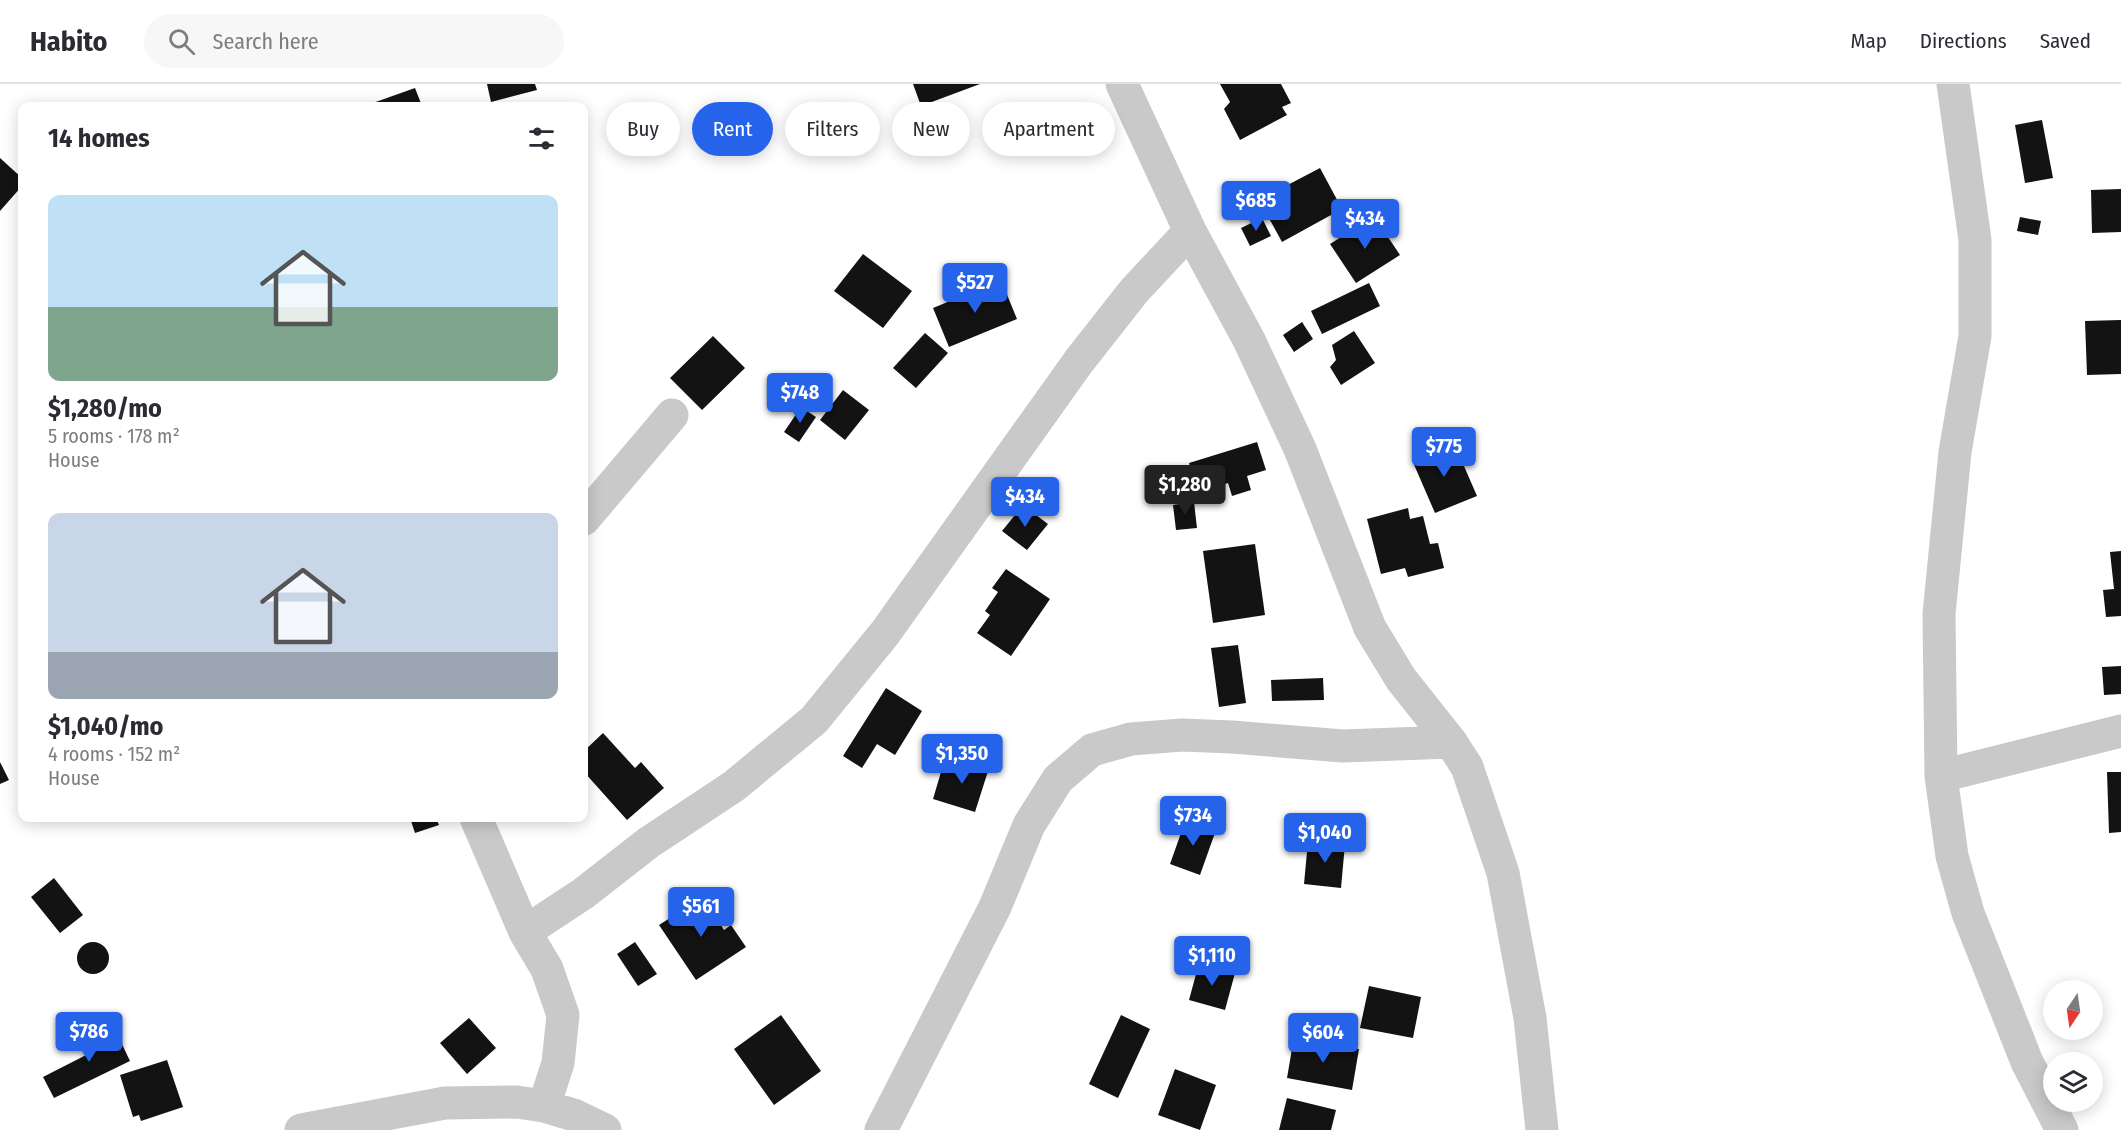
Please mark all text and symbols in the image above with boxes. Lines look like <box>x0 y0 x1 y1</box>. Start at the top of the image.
search box <box>144 14 564 68</box>
text: Habito <box>30 25 108 58</box>
icon: search <box>165 25 198 58</box>
text: Search here <box>213 28 319 55</box>
text: Map <box>1850 28 1887 54</box>
text: Directions <box>1920 28 2007 54</box>
text: Saved <box>2040 28 2091 54</box>
chip: Buy <box>606 102 680 156</box>
chip: Rent <box>692 102 773 156</box>
chip: Filters <box>785 102 880 156</box>
chip: New <box>892 102 970 156</box>
chip: Apartment <box>982 102 1115 156</box>
icon: filters <box>525 122 558 155</box>
text: 14 homes <box>48 123 150 154</box>
pin: $685 <box>1220 181 1292 232</box>
text: $685 <box>1236 188 1276 212</box>
pin: $434 <box>1329 199 1401 250</box>
text: $434 <box>1345 206 1385 230</box>
icon: home <box>249 234 357 342</box>
pin: $527 <box>939 263 1011 314</box>
text: $527 <box>956 270 994 294</box>
pin: $748 <box>764 373 836 424</box>
text: $748 <box>781 380 819 404</box>
text: $1,280/mo <box>48 393 162 424</box>
text: 5 rooms · 178 m² <box>48 424 180 448</box>
pin: $775 <box>1408 427 1480 478</box>
text: $775 <box>1426 434 1462 458</box>
text: House <box>48 448 100 472</box>
pin: $1,280 <box>1136 465 1234 516</box>
text: $1,280 <box>1159 472 1211 496</box>
pin: $434 <box>989 477 1061 528</box>
text: $434 <box>1005 484 1045 508</box>
icon: home <box>249 552 357 660</box>
text: $1,040/mo <box>48 711 163 742</box>
pin: $1,350 <box>913 734 1011 785</box>
text: $1,350 <box>936 741 988 765</box>
text: 4 rooms · 152 m² <box>48 742 180 766</box>
text: House <box>48 766 100 790</box>
pin: $734 <box>1157 796 1229 847</box>
text: $734 <box>1174 803 1212 827</box>
pin: $1,040 <box>1276 813 1374 864</box>
text: $1,040 <box>1298 820 1352 844</box>
pin: $561 <box>665 887 737 938</box>
text: $561 <box>682 894 720 918</box>
pin: $1,110 <box>1163 936 1261 987</box>
text: $1,110 <box>1188 943 1236 967</box>
north arrow <box>2043 980 2103 1040</box>
map controls <box>2043 980 2103 1112</box>
pin: $786 <box>53 1012 125 1063</box>
pin: $604 <box>1287 1013 1359 1064</box>
text: $786 <box>70 1019 108 1043</box>
text: $604 <box>1302 1020 1344 1044</box>
button: layers <box>2043 1052 2103 1112</box>

